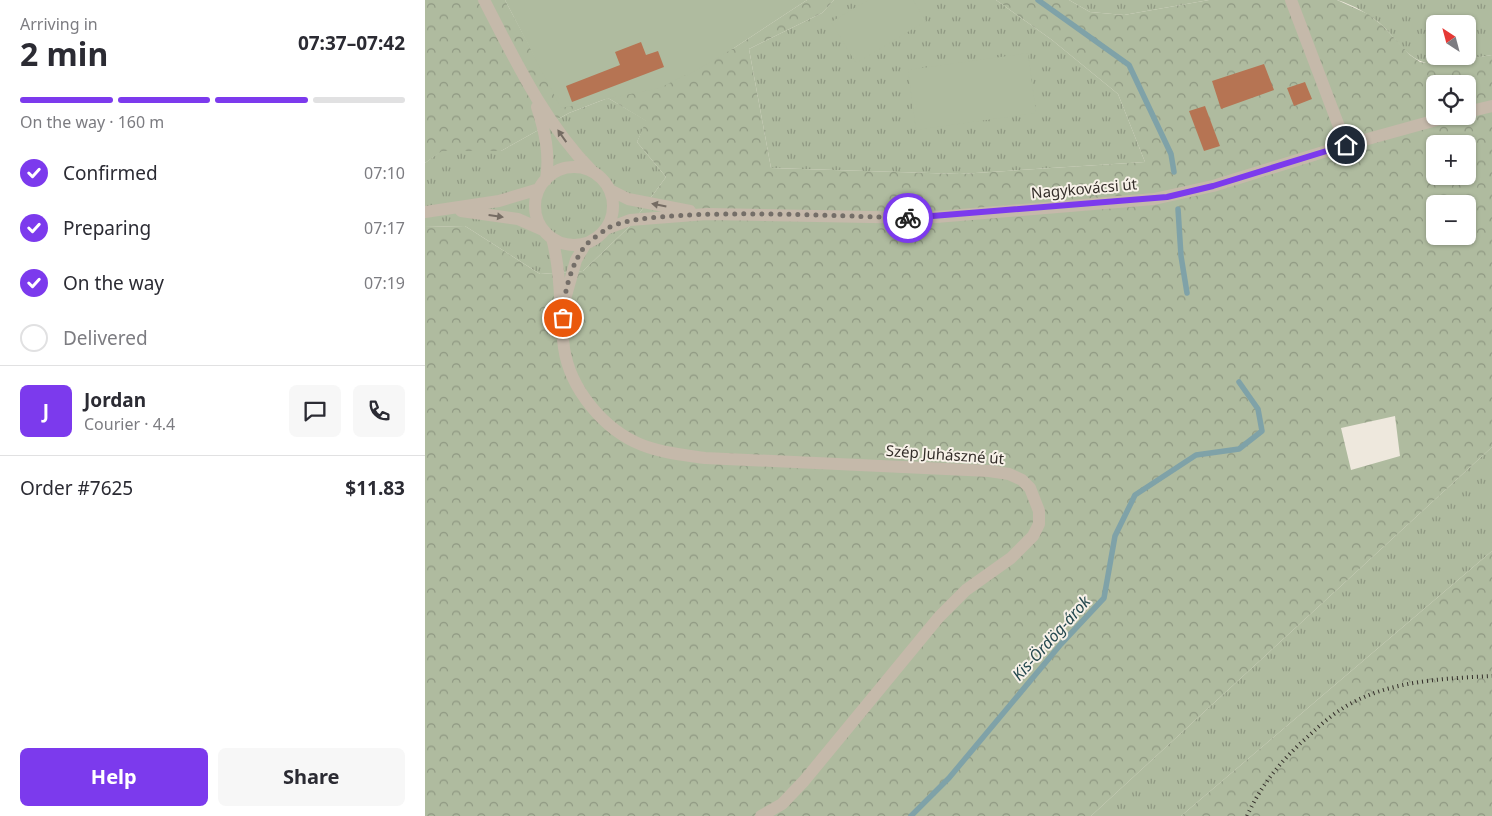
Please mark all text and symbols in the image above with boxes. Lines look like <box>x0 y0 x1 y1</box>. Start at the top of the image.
text: Arriving in <box>20 13 98 35</box>
north arrow <box>1426 15 1476 65</box>
map controls <box>1426 15 1476 245</box>
text: 07:37–07:42 <box>298 30 405 56</box>
text: 2 min <box>20 32 108 75</box>
button: locate <box>1426 75 1476 125</box>
text: On the way · 160 m <box>20 111 164 133</box>
pin <box>1325 124 1367 166</box>
one-way arrow <box>557 130 568 143</box>
icon: home <box>1332 131 1360 159</box>
button: + <box>1426 135 1476 185</box>
icon: check <box>20 159 48 187</box>
text: Confirmed <box>63 160 158 186</box>
text: 07:10 <box>364 162 405 184</box>
street label: Nagykovácsi út <box>1030 173 1138 203</box>
courier <box>883 193 933 243</box>
button: − <box>1426 195 1476 245</box>
one-way arrow <box>651 201 667 209</box>
icon: bike <box>894 204 922 232</box>
one-way arrow <box>489 213 505 221</box>
icon: check <box>20 214 48 242</box>
text: Preparing <box>63 215 151 241</box>
text: 07:17 <box>364 217 405 239</box>
icon: check <box>20 269 48 297</box>
text: On the way <box>63 270 164 296</box>
text: 07:19 <box>364 272 405 294</box>
pin <box>542 297 584 339</box>
icon: bag <box>549 304 577 332</box>
text: Delivered <box>63 325 148 351</box>
button: chat <box>289 385 341 437</box>
button: phone <box>353 385 405 437</box>
text: Jordan <box>84 387 146 413</box>
text: J <box>43 398 49 424</box>
text: Courier · 4.4 <box>84 413 175 435</box>
street label: Szép Juhászné út <box>885 440 1005 468</box>
text: Order #7625 <box>20 475 133 501</box>
text: $11.83 <box>345 475 405 501</box>
water label: Kis-Ördög-árok <box>1007 590 1096 685</box>
button: Help <box>20 748 208 806</box>
button: Share <box>218 748 405 806</box>

